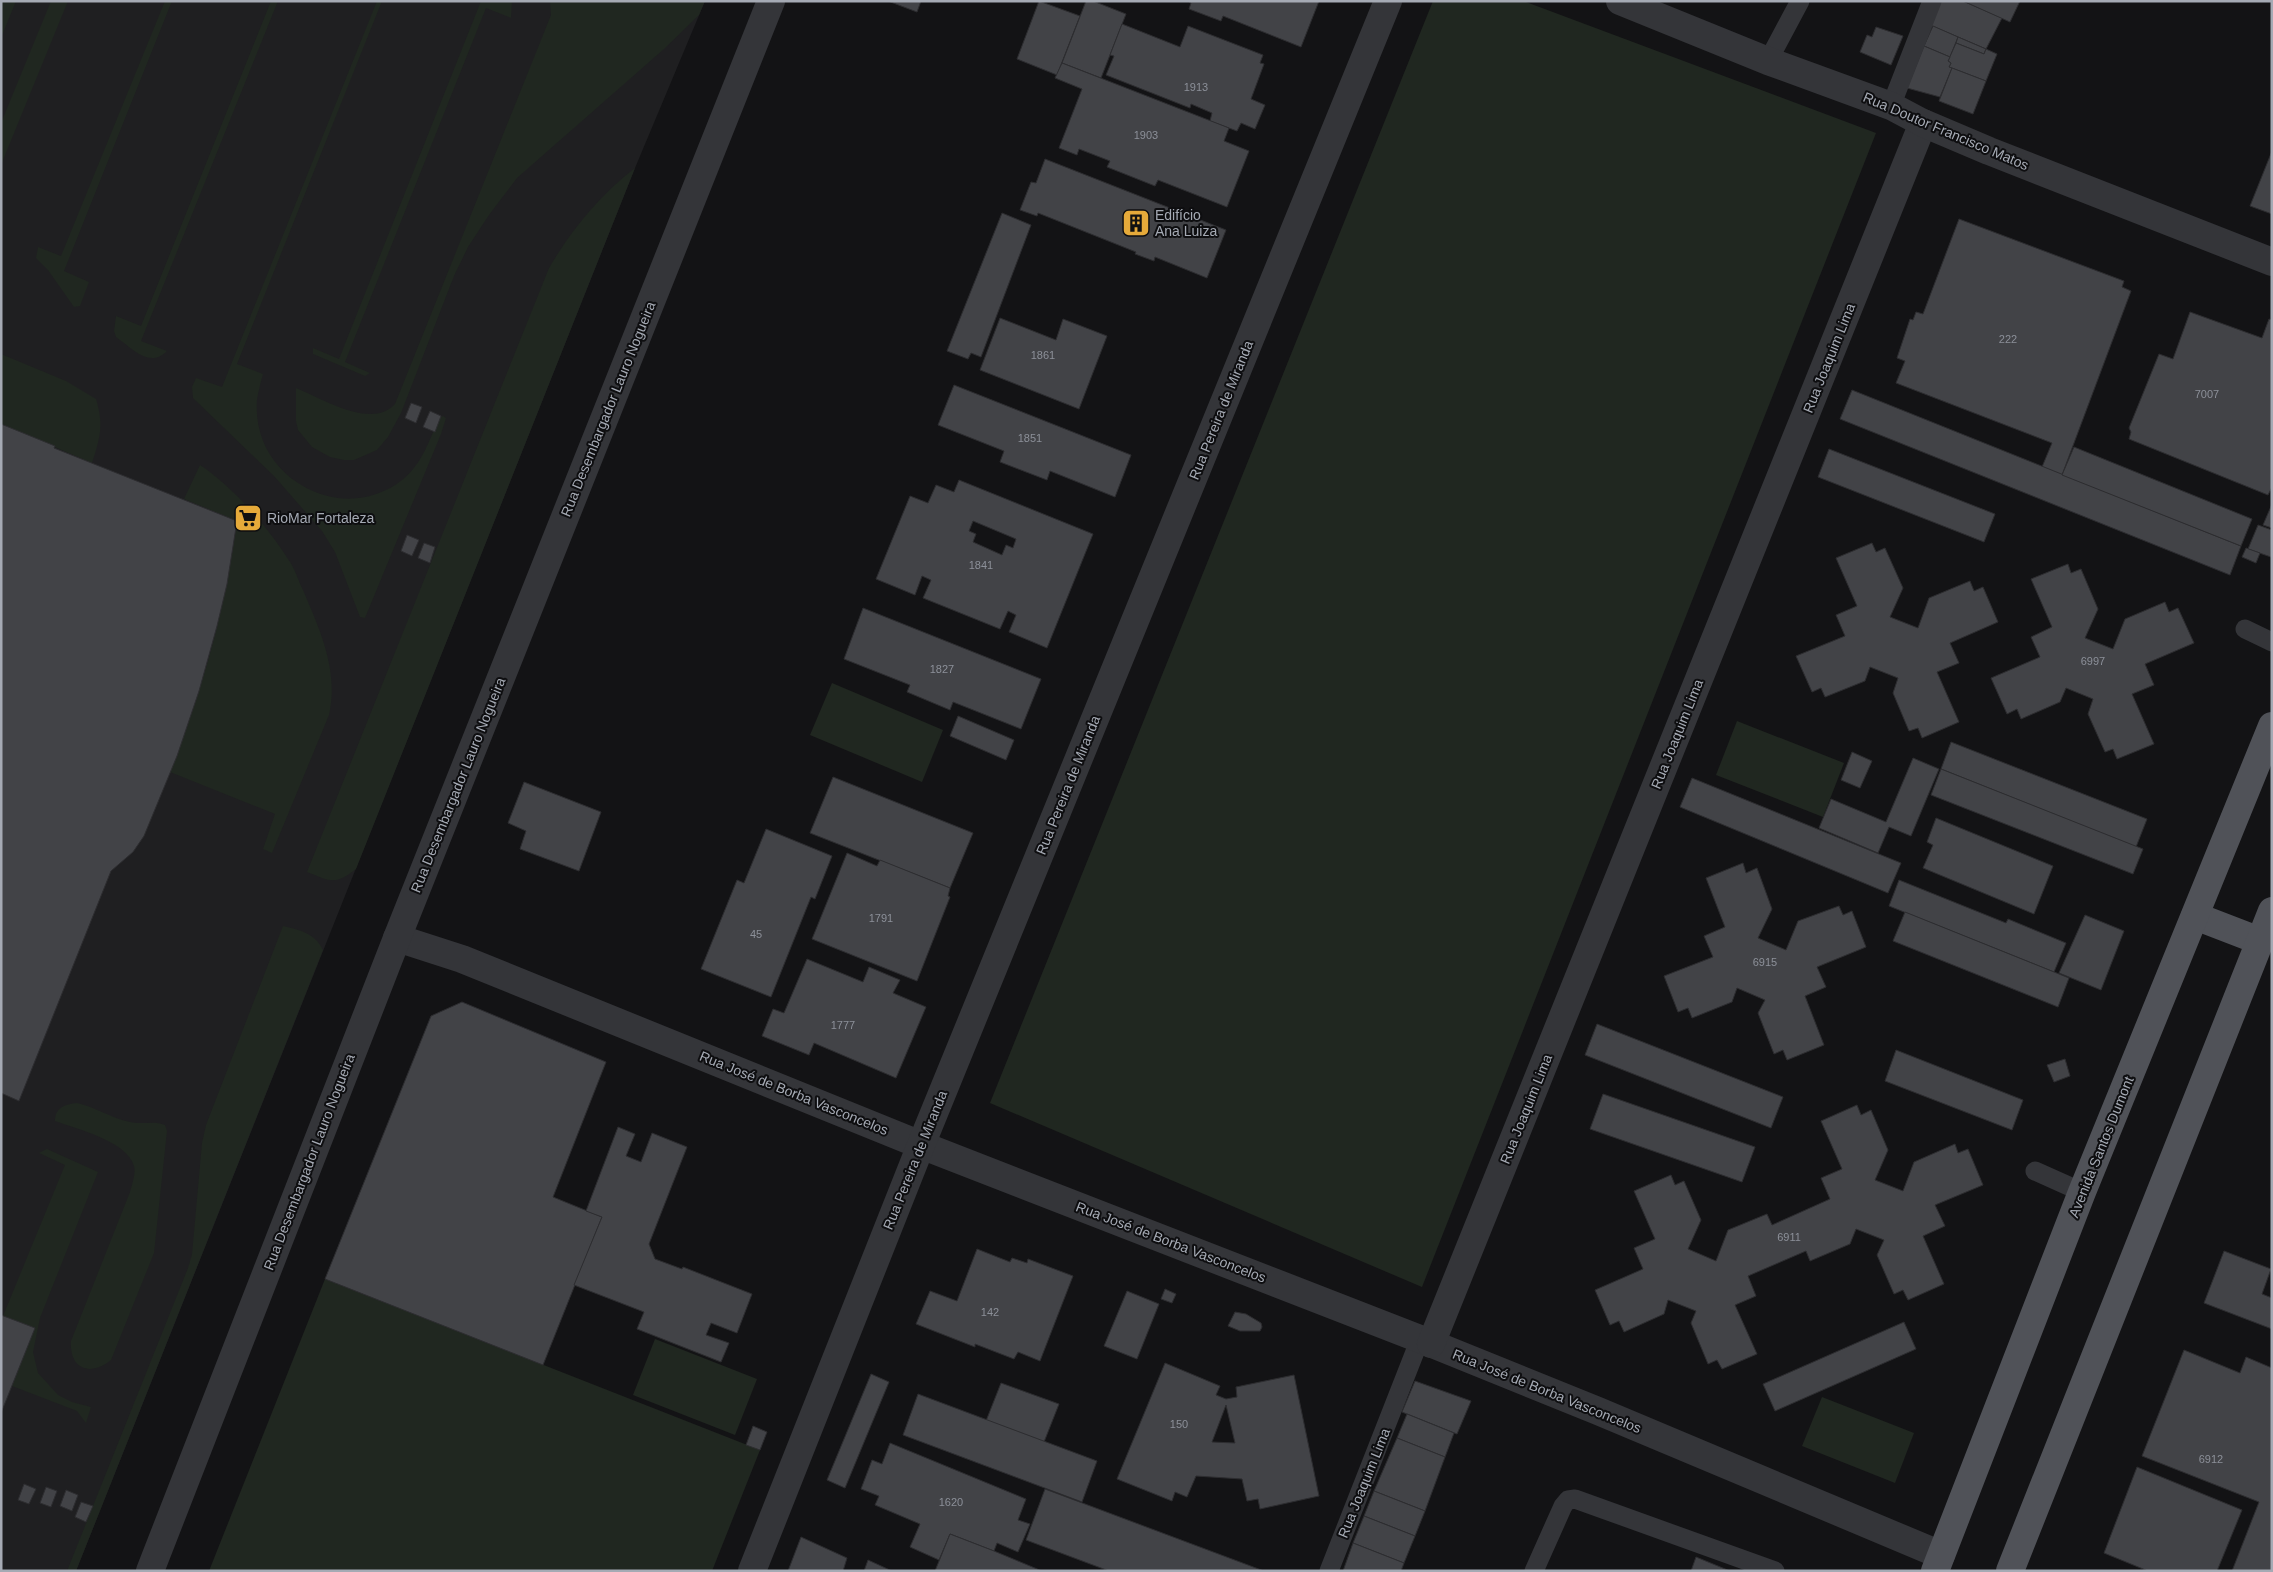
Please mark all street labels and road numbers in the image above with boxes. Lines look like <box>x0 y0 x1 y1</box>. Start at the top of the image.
street label: Rua Doutor Francisco Matos <box>1861 89 2031 173</box>
street label: Rua Desembargador Lauro Nogueira <box>557 299 659 519</box>
street label: Rua Joaquim Lima <box>1800 301 1858 415</box>
street label: Rua Pereira de Miranda <box>1186 338 1256 482</box>
street label: Rua Desembargador Lauro Nogueira <box>407 675 509 895</box>
street label: Rua Joaquim Lima <box>1648 677 1706 791</box>
street label: Rua Pereira de Miranda <box>1033 713 1103 857</box>
street label: Rua José de Borba Vasconcelos <box>697 1048 891 1138</box>
street label: Rua Desembargador Lauro Nogueira <box>260 1051 358 1272</box>
street label: Rua Joaquim Lima <box>1497 1052 1555 1166</box>
street label: Avenida Santos Dumont <box>2065 1074 2137 1220</box>
street label: Rua Pereira de Miranda <box>880 1088 950 1232</box>
street label: Rua José de Borba Vasconcelos <box>1074 1198 1268 1286</box>
street label: Rua José de Borba Vasconcelos <box>1450 1346 1644 1436</box>
street label: Rua Joaquim Lima <box>1335 1426 1393 1540</box>

